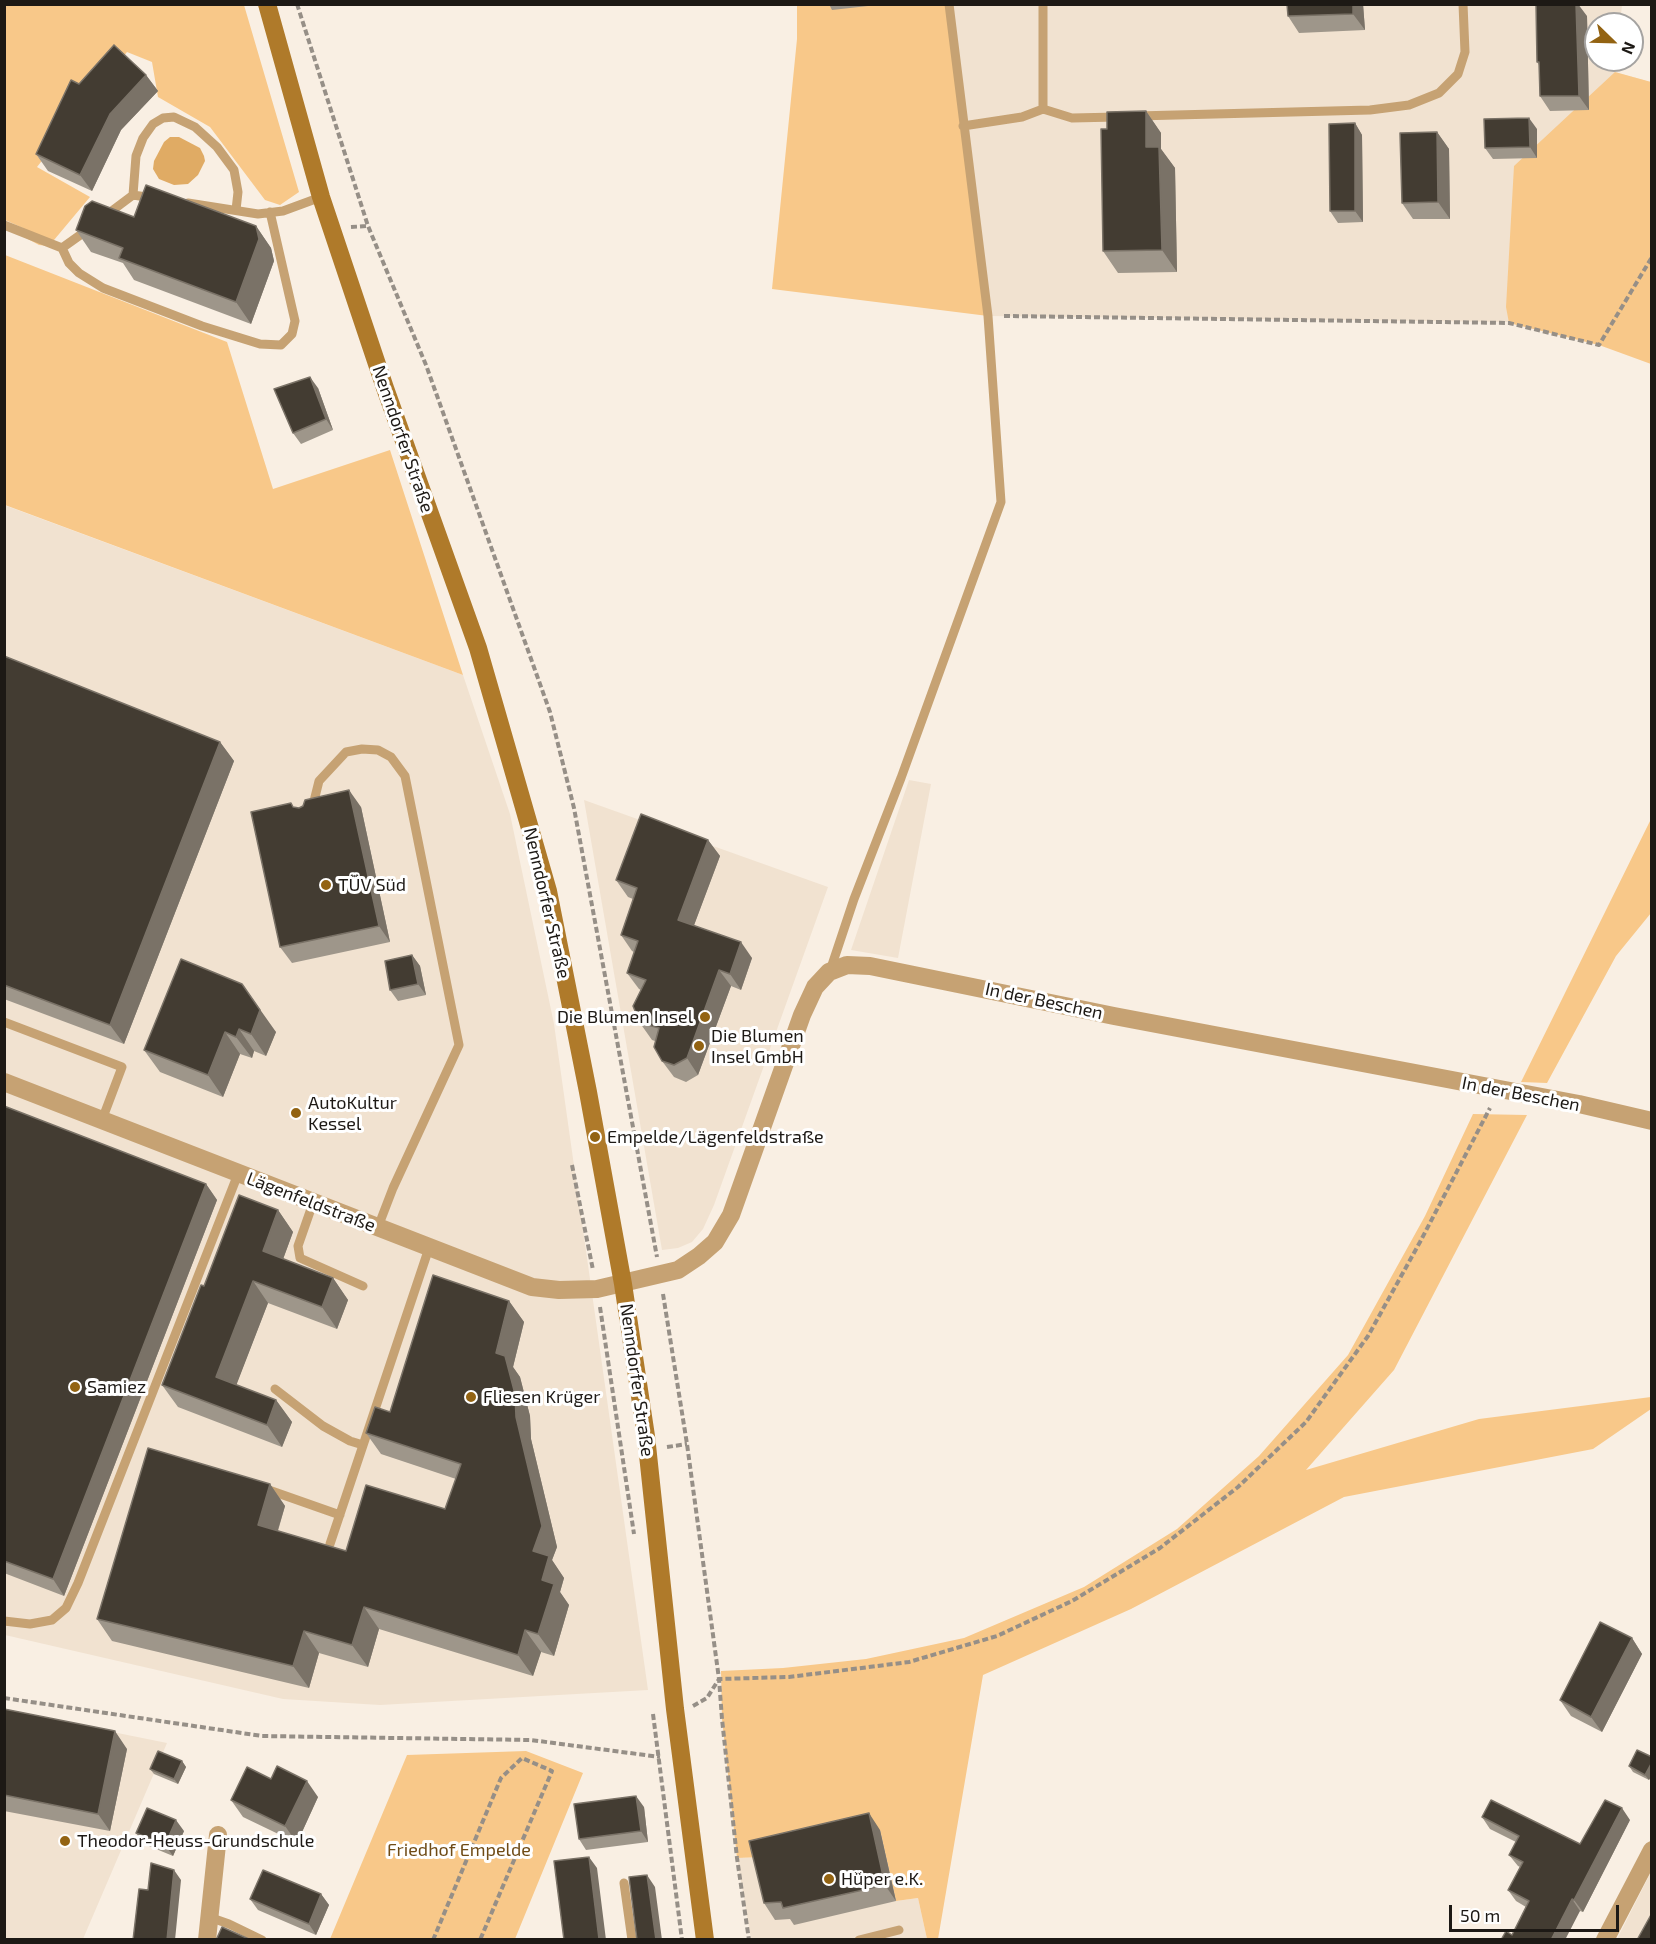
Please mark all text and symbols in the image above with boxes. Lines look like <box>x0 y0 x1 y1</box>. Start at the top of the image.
north arrow <box>1584 12 1644 72</box>
text: N <box>1618 39 1640 57</box>
street label: Nenndorfer Straße <box>368 362 438 516</box>
street label: Nenndorfer Straße <box>519 825 575 981</box>
place label: TÜV Süd <box>338 874 406 896</box>
marker: TÜV Süd <box>319 878 333 892</box>
street label: In der Beschen <box>983 978 1105 1024</box>
place label: Die Blumen Insel <box>557 1006 693 1028</box>
marker: Die Blumen Insel <box>698 1010 712 1024</box>
place label: Die Blumen Insel GmbH <box>711 1025 804 1068</box>
marker: Die Blumen Insel GmbH <box>692 1039 706 1053</box>
street label: In der Beschen <box>1460 1072 1582 1116</box>
place label: AutoKultur Kessel <box>308 1092 397 1134</box>
marker: AutoKultur Kessel <box>289 1106 303 1120</box>
place label: Empelde/Lägenfeldstraße <box>607 1126 824 1148</box>
marker: Empelde/Lägenfeldstraße <box>588 1130 602 1144</box>
street label: Lägenfeldstraße <box>244 1168 378 1236</box>
street label: Nenndorfer Straße <box>616 1302 658 1458</box>
place label: Samiez <box>87 1376 146 1398</box>
marker: Samiez <box>68 1380 82 1394</box>
place label: Fliesen Krüger <box>483 1386 600 1408</box>
marker: Fliesen Krüger <box>464 1390 478 1404</box>
place label: Theodor-Heuss-Grundschule <box>77 1830 314 1852</box>
marker: Theodor-Heuss-Grundschule <box>58 1834 72 1848</box>
park label: Friedhof Empelde <box>387 1839 531 1861</box>
place label: Hüper e.K. <box>841 1868 923 1890</box>
marker: Hüper e.K. <box>822 1872 836 1886</box>
scale bar <box>1452 1893 1622 1931</box>
text: 50 m <box>1460 1904 1500 1926</box>

